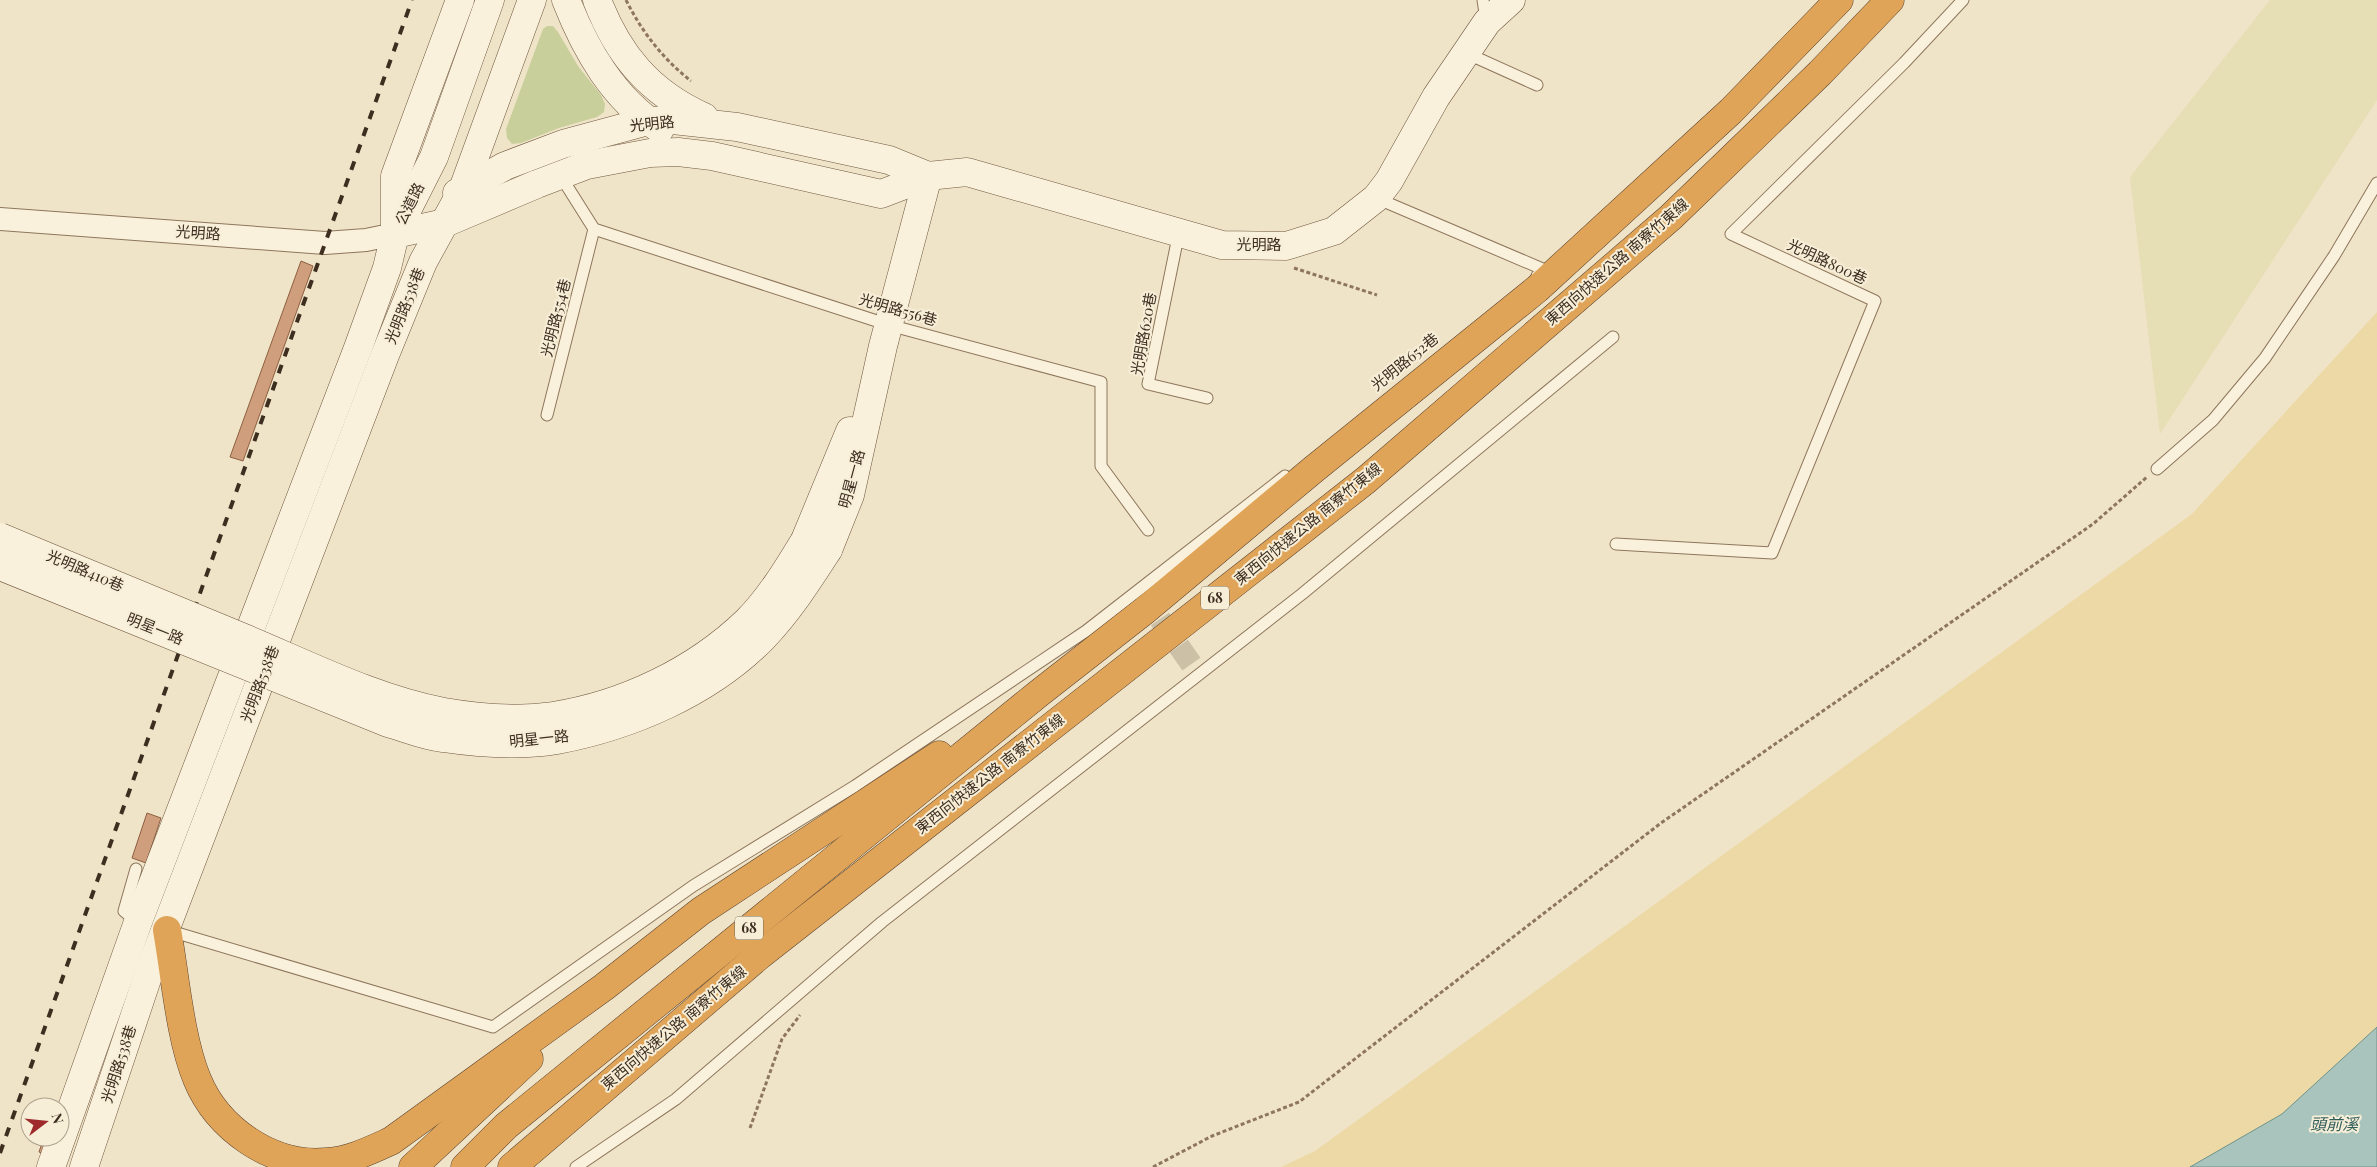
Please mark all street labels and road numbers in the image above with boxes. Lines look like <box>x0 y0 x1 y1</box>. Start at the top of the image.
street label: 光明路 <box>628 111 675 135</box>
street label: 公道路 <box>390 179 428 228</box>
street label: 東西向快速公路 南寮竹東線 <box>1540 193 1692 329</box>
street label: 光明路 <box>175 220 221 244</box>
street label: 光明路 <box>1236 234 1282 254</box>
street label: 光明路800巷 <box>1784 234 1871 288</box>
street label: 光明路538巷 <box>380 264 428 347</box>
street label: 光明路554巷 <box>536 277 574 359</box>
street label: 光明路556巷 <box>857 288 940 330</box>
street label: 光明路620巷 <box>1126 291 1160 377</box>
street label: 光明路652巷 <box>1367 328 1442 395</box>
street label: 明星一路 <box>834 447 868 510</box>
street label: 東西向快速公路 南寮竹東線 <box>1230 458 1385 589</box>
street label: 光明路410巷 <box>44 545 127 595</box>
road number: 68 <box>1201 586 1229 610</box>
street label: 明星一路 <box>124 608 187 649</box>
street label: 光明路538巷 <box>235 642 283 725</box>
street label: 東西向快速公路 南寮竹東線 <box>911 709 1068 838</box>
street label: 明星一路 <box>508 725 570 751</box>
road number: 68 <box>735 916 763 940</box>
street label: 東西向快速公路 南寮竹東線 <box>597 961 750 1094</box>
street label: 光明路538巷 <box>96 1022 140 1105</box>

